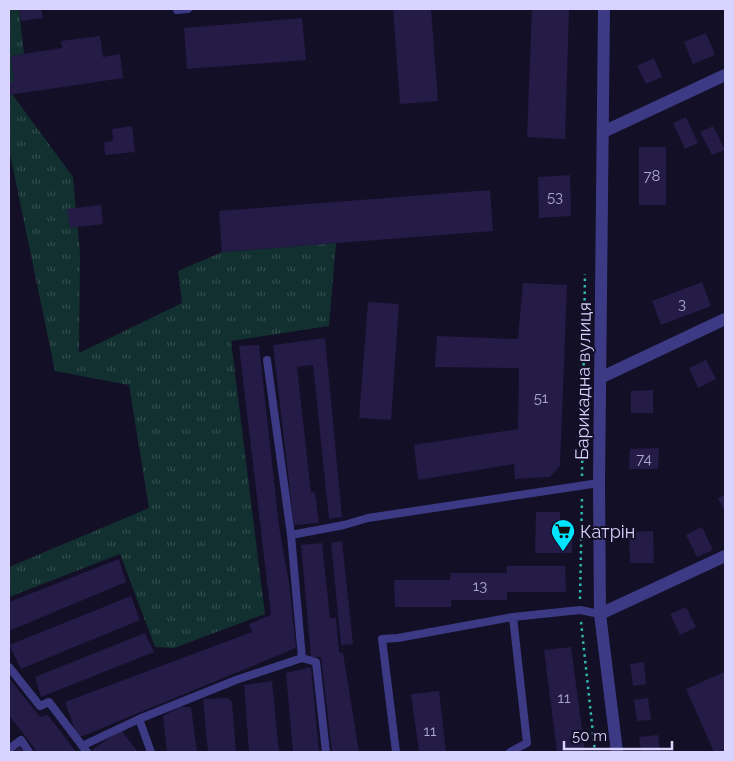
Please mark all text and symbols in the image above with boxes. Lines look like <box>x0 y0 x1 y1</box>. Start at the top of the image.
house number: 78 <box>644 167 661 185</box>
house number: 53 <box>547 188 563 206</box>
house number: 3 <box>678 295 686 313</box>
street label: Барикадна вулиця <box>571 302 595 460</box>
house number: 51 <box>534 389 549 407</box>
house number: 74 <box>636 450 652 468</box>
supermarket icon: Катрін <box>550 518 576 552</box>
place label: Катрін <box>580 521 635 542</box>
house number: 13 <box>473 577 487 595</box>
house number: 11 <box>558 689 571 707</box>
scale bar <box>564 718 672 750</box>
house number: 11 <box>424 722 437 740</box>
text: 50 m <box>572 727 607 745</box>

